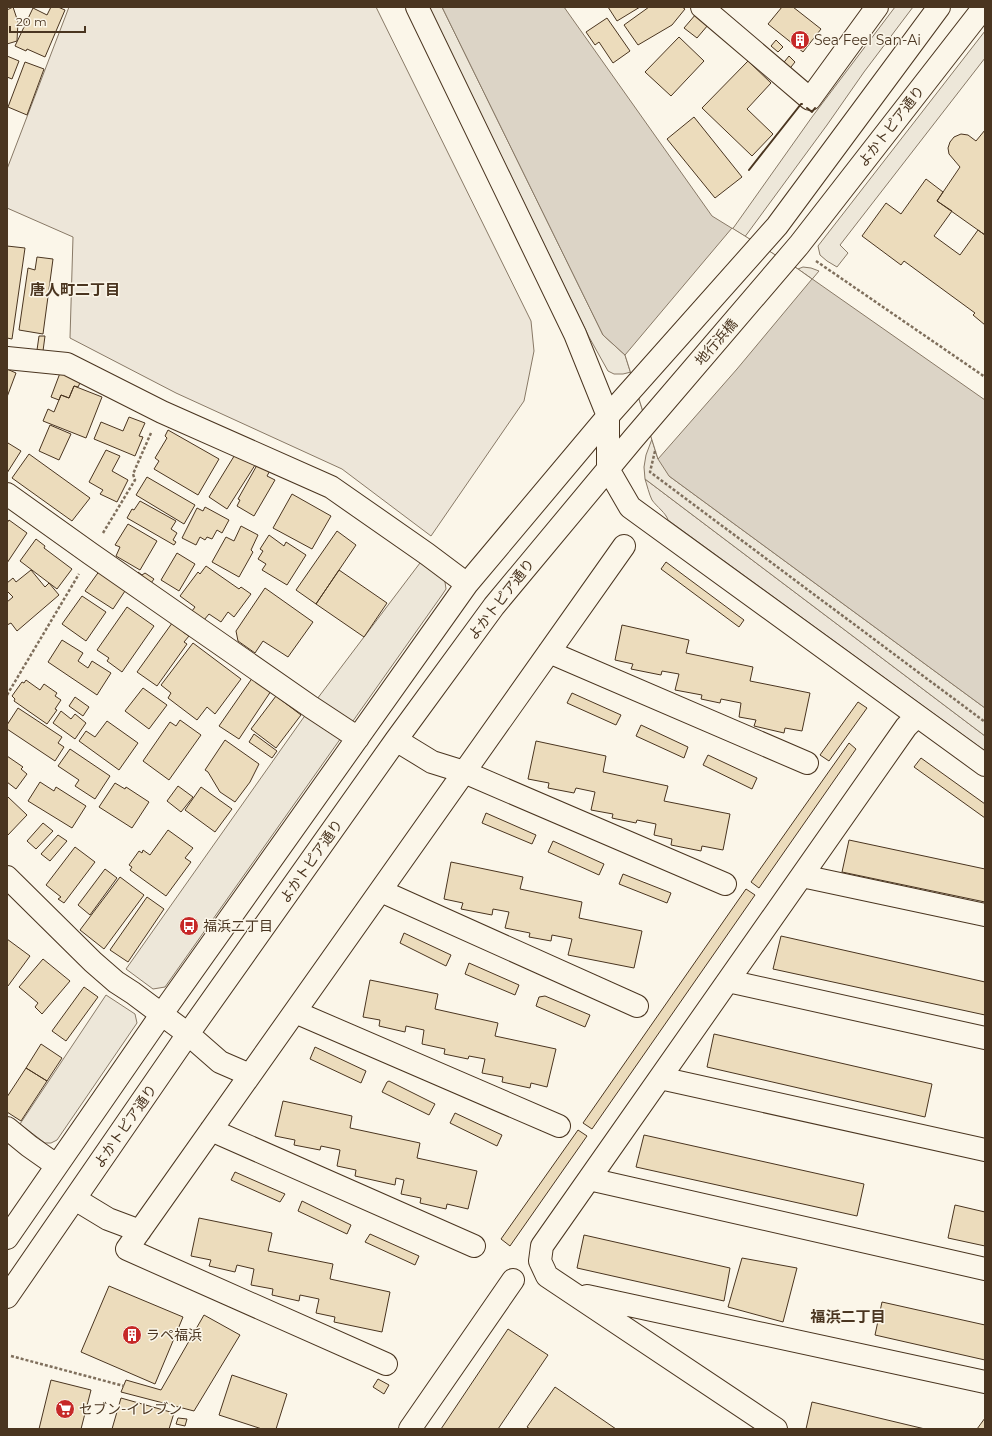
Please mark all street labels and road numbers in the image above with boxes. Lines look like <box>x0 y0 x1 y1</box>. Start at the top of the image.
street label: よかトピア通り <box>854 82 928 170</box>
street label: 地行浜橋 <box>691 315 741 369</box>
street label: よかトピア通り <box>464 555 538 643</box>
street label: よかトピア通り <box>276 816 346 906</box>
street label: よかトピア通り <box>90 1081 160 1171</box>

